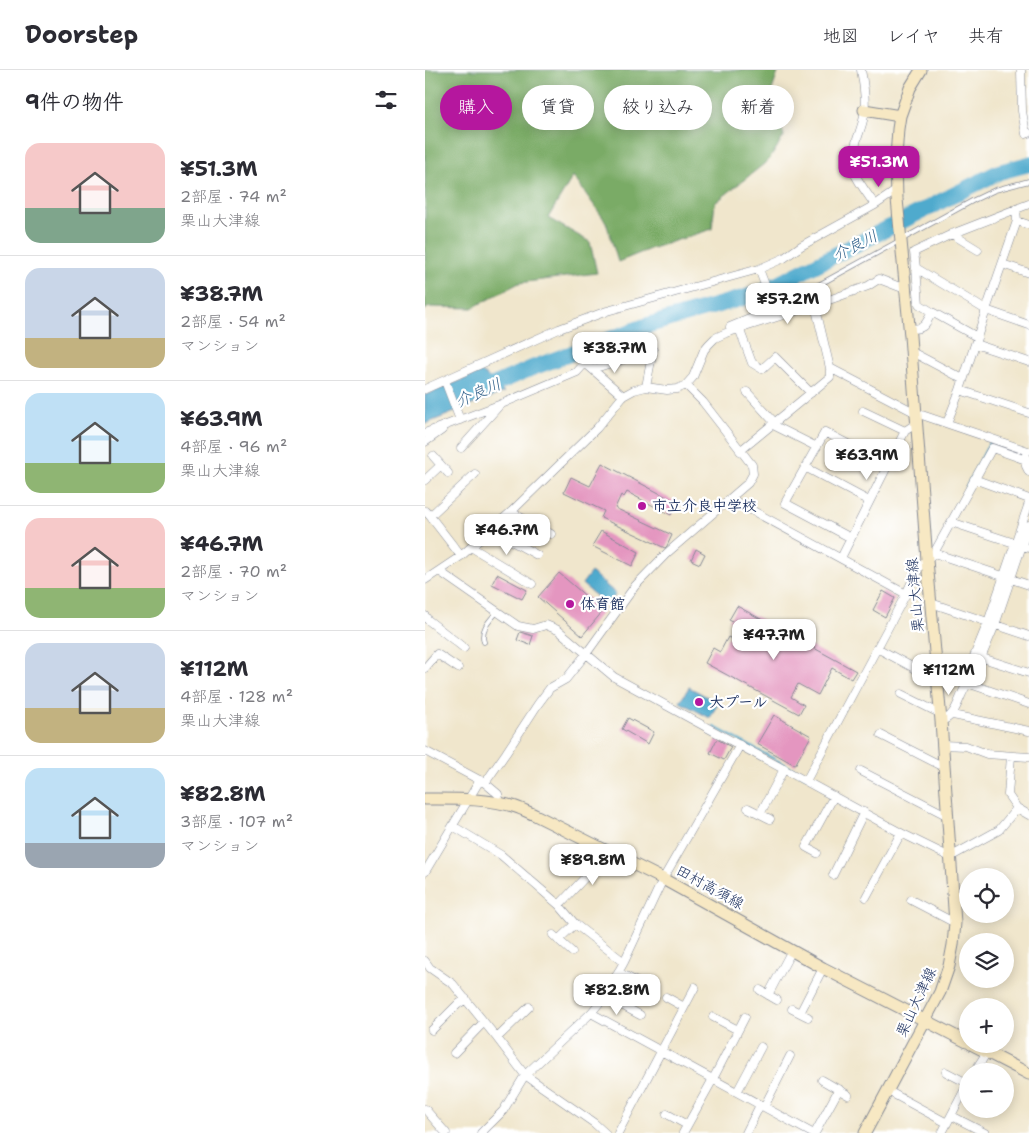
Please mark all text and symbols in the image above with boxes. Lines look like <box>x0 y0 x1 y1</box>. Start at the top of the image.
text: Doorstep <box>25 19 138 51</box>
text: 地図 <box>823 24 859 48</box>
text: レイヤ <box>887 24 940 48</box>
text: 共有 <box>968 24 1004 48</box>
chip: 購入 <box>440 85 512 130</box>
chip: 賃貸 <box>522 85 594 130</box>
chip: 絞り込み <box>604 85 712 130</box>
chip: 新着 <box>722 85 794 130</box>
icon: filters <box>372 86 400 114</box>
text: 9件の物件 <box>25 88 124 116</box>
pin: ¥51.3M <box>838 146 920 188</box>
text: ¥51.3M <box>849 151 909 172</box>
text: ¥51.3M <box>180 155 258 183</box>
icon: home <box>65 163 125 223</box>
text: 2部屋 · 74 m² <box>180 186 287 207</box>
text: 栗山大津線 <box>180 210 260 231</box>
water label: 介良川 <box>829 225 881 266</box>
text: ¥38.7M <box>180 280 263 308</box>
pin: ¥57.2M <box>747 282 829 325</box>
icon: home <box>65 288 125 348</box>
text: ¥57.2M <box>757 288 819 309</box>
text: 2部屋 · 54 m² <box>180 311 286 332</box>
pin: ¥38.7M <box>574 332 656 374</box>
text: マンション <box>180 335 259 356</box>
text: ¥38.7M <box>583 337 647 358</box>
water label: 介良川 <box>452 373 504 412</box>
text: ¥63.9M <box>180 405 262 433</box>
icon: home <box>65 413 125 473</box>
text: 4部屋 · 96 m² <box>180 436 287 457</box>
pin: ¥63.9M <box>826 438 908 481</box>
text: ¥63.9M <box>836 444 898 465</box>
text: 栗山大津線 <box>180 460 260 481</box>
place label: 市立介良中学校 <box>652 496 757 516</box>
marker: 市立介良中学校 <box>636 500 648 512</box>
pin: ¥46.7M <box>466 514 548 556</box>
text: ¥46.7M <box>475 519 539 540</box>
text: ¥46.7M <box>180 530 263 558</box>
icon: home <box>65 538 125 598</box>
street label: 栗山大津線 <box>902 557 928 633</box>
text: 2部屋 · 70 m² <box>180 561 287 582</box>
text: マンション <box>180 585 259 606</box>
place label: 体育館 <box>580 594 625 614</box>
marker: 体育館 <box>564 598 576 610</box>
pin: ¥47.7M <box>733 618 815 661</box>
text: ¥47.7M <box>743 624 805 645</box>
pin: ¥112M <box>914 654 984 696</box>
text: ¥112M <box>180 655 248 683</box>
text: ¥112M <box>923 659 975 680</box>
icon: home <box>65 663 125 723</box>
text: 4部屋 · 128 m² <box>180 686 293 707</box>
place label: 大プール <box>709 692 768 712</box>
marker: 大プール <box>693 696 705 708</box>
text: 栗山大津線 <box>180 710 260 731</box>
text: ¥82.8M <box>180 780 266 808</box>
icon: home <box>65 788 125 848</box>
text: 3部屋 · 107 m² <box>180 811 293 832</box>
text: マンション <box>180 835 259 856</box>
pin: ¥89.8M <box>552 844 634 886</box>
text: ¥89.8M <box>560 849 626 870</box>
street label: 田村高須線 <box>672 860 748 914</box>
map controls <box>959 868 1014 1118</box>
button: locate <box>959 868 1014 923</box>
button: layers <box>959 933 1014 988</box>
street label: 栗山大津線 <box>891 964 941 1040</box>
pin: ¥82.8M <box>576 974 658 1016</box>
text: ¥82.8M <box>584 979 650 1000</box>
button: + <box>959 998 1014 1053</box>
button: − <box>959 1063 1014 1118</box>

